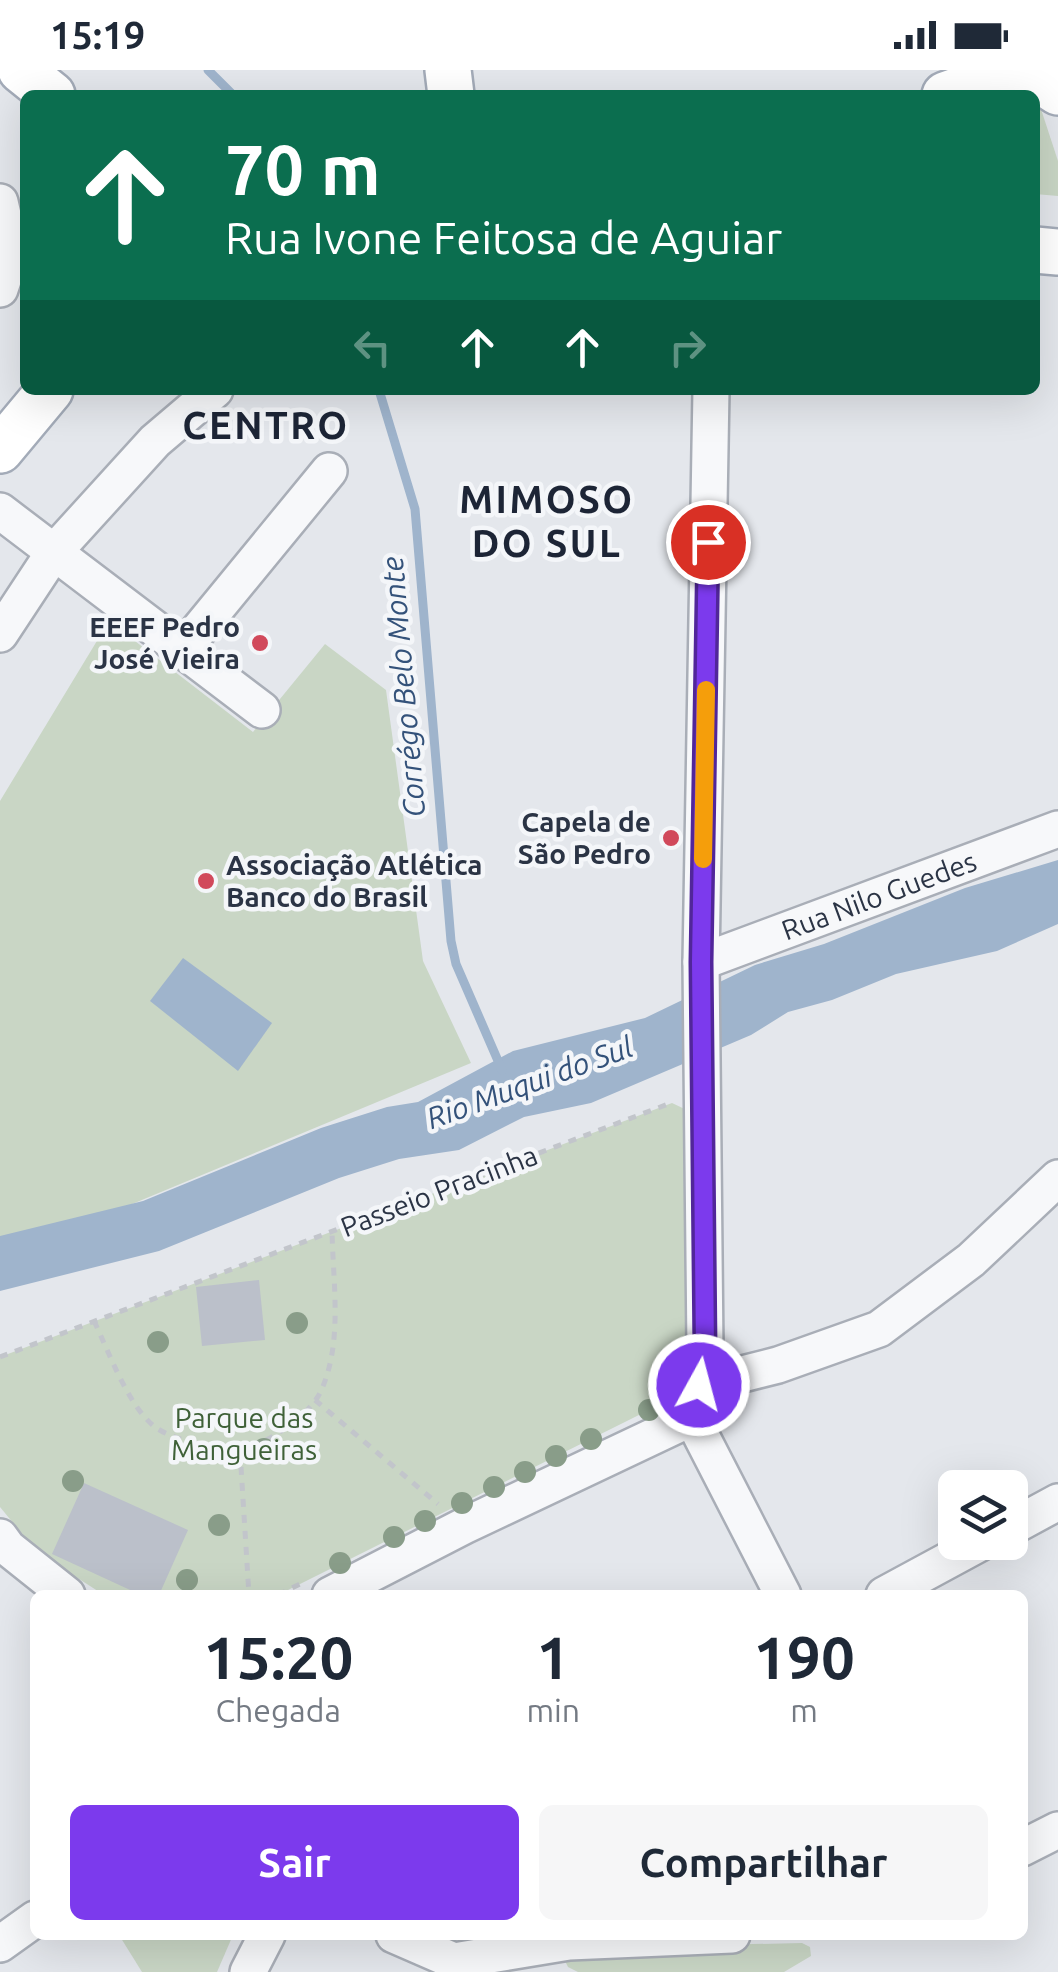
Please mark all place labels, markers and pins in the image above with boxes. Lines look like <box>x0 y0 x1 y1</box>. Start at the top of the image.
pin <box>666 500 751 585</box>
place label: EEEF Pedro José Vieira <box>89 611 240 674</box>
marker: EEEF Pedro José Vieira <box>249 632 271 654</box>
place label: Capela de São Pedro <box>518 806 651 869</box>
marker: Capela de São Pedro <box>660 827 682 849</box>
place label: Associação Atlética Banco do Brasil <box>226 849 483 912</box>
marker: Associação Atlética Banco do Brasil <box>195 870 217 892</box>

